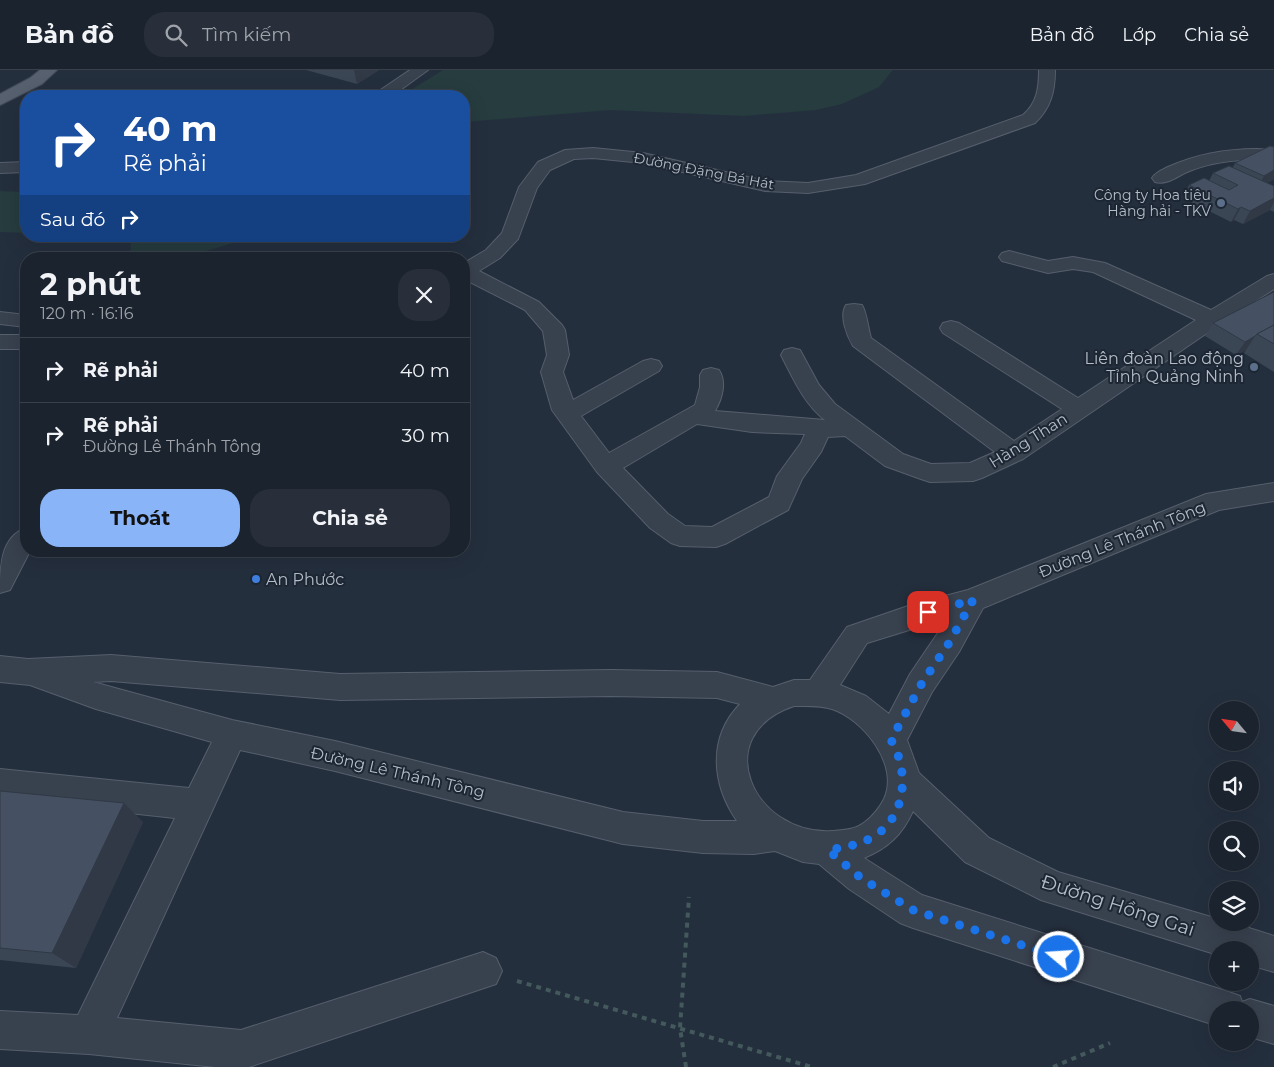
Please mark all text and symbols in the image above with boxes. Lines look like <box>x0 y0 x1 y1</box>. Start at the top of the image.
search box <box>144 12 494 57</box>
text: Bản đồ <box>25 20 114 49</box>
icon: search <box>162 21 190 49</box>
text: Tìm kiếm <box>202 23 291 46</box>
text: Bản đồ <box>1030 24 1094 46</box>
text: Lớp <box>1122 24 1156 46</box>
text: Chia sẻ <box>1184 24 1249 46</box>
text: 40 m <box>123 107 218 150</box>
icon: right <box>40 110 105 175</box>
street label: Đường Đặng Bá Hát <box>632 149 776 194</box>
text: Rẽ phải <box>123 150 207 177</box>
place label: Công ty Hoa tiêu Hàng hải - TKV <box>1094 186 1211 220</box>
marker: Công ty Hoa tiêu Hàng hải - TKV <box>1215 197 1227 209</box>
icon: right <box>115 205 143 233</box>
text: Sau đó <box>40 208 105 231</box>
text: 2 phút <box>40 266 141 303</box>
button: close <box>398 269 450 321</box>
text: 120 m · 16:16 <box>40 304 133 323</box>
place label: Liên đoàn Lao động Tỉnh Quảng Ninh <box>1085 349 1244 386</box>
icon: right <box>40 356 68 384</box>
text: Rẽ phải <box>83 359 158 382</box>
text: 40 m <box>400 359 450 382</box>
marker: Liên đoàn Lao động Tỉnh Quảng Ninh <box>1248 361 1260 373</box>
street label: Hàng Than <box>986 409 1071 472</box>
text: Rẽ phải <box>83 414 158 437</box>
icon: right <box>40 421 68 449</box>
text: 30 m <box>402 424 450 447</box>
text: Đường Lê Thánh Tông <box>83 437 261 456</box>
button: Thoát <box>40 489 240 547</box>
button: Chia sẻ <box>250 489 450 547</box>
street label: Đường Lê Thánh Tông <box>1036 497 1208 582</box>
place label: An Phước <box>266 570 344 589</box>
marker: An Phước <box>250 573 262 585</box>
pin <box>907 591 949 633</box>
icon: arrive <box>914 598 942 626</box>
north arrow <box>1209 701 1259 751</box>
map controls <box>1209 701 1259 1051</box>
street label: Đường Lê Thánh Tông <box>309 743 487 802</box>
button: sound <box>1209 761 1259 811</box>
button: search <box>1209 821 1259 871</box>
street label: Đường Hồng Gai <box>1038 870 1198 941</box>
button: layers <box>1209 881 1259 931</box>
position arrow <box>1032 930 1084 982</box>
button: + <box>1209 941 1259 991</box>
button: − <box>1209 1001 1259 1051</box>

